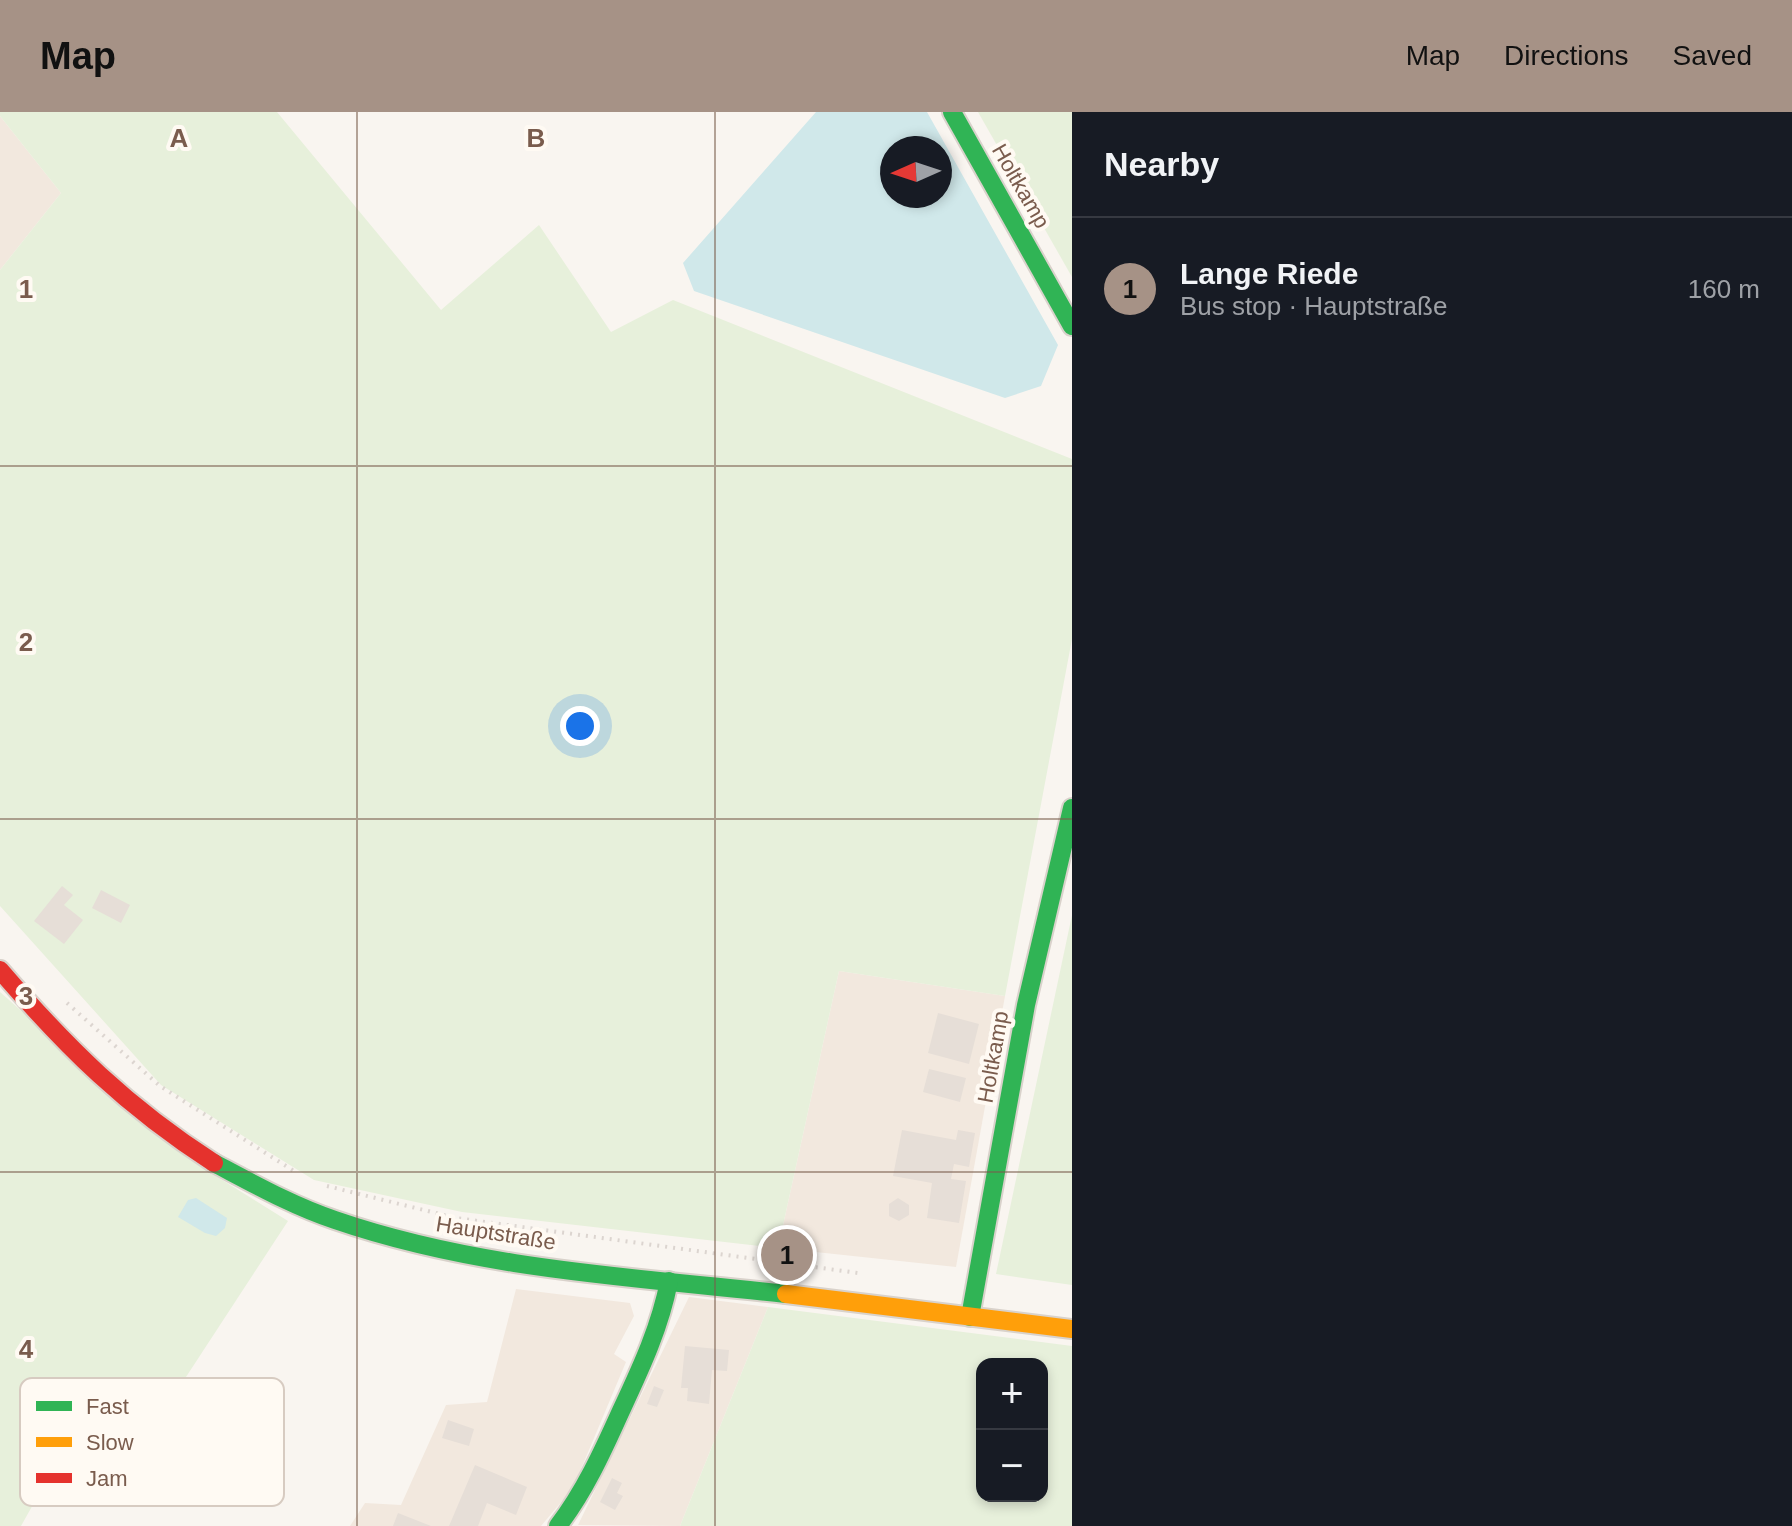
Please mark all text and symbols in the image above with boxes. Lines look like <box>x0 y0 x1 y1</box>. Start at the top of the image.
text: Map <box>40 35 116 77</box>
text: Map <box>1406 40 1460 71</box>
text: Directions <box>1504 40 1629 71</box>
text: Saved <box>1673 40 1752 71</box>
text: A <box>170 123 189 153</box>
text: B <box>527 123 545 153</box>
north arrow <box>880 136 952 208</box>
street label: Holtkamp <box>987 140 1055 232</box>
text: Nearby <box>1104 145 1219 183</box>
text: Lange Riede <box>1180 257 1358 290</box>
text: 1 <box>19 274 33 304</box>
text: 1 <box>1123 274 1137 304</box>
text: 160 m <box>1688 274 1760 304</box>
text: Bus stop · Hauptstraße <box>1180 291 1447 321</box>
text: 2 <box>19 627 33 657</box>
your location <box>560 706 600 746</box>
text: 3 <box>19 981 33 1011</box>
street label: Holtkamp <box>973 1009 1013 1105</box>
street label: Hauptstraße <box>434 1211 558 1255</box>
pin: 1 <box>761 1225 813 1285</box>
text: 4 <box>19 1334 34 1364</box>
map controls <box>976 1358 1048 1502</box>
button: + <box>976 1358 1048 1430</box>
legend <box>20 1378 284 1506</box>
text: Fast <box>86 1394 129 1419</box>
text: Slow <box>86 1430 134 1455</box>
button: − <box>976 1430 1048 1502</box>
text: Jam <box>86 1466 128 1491</box>

